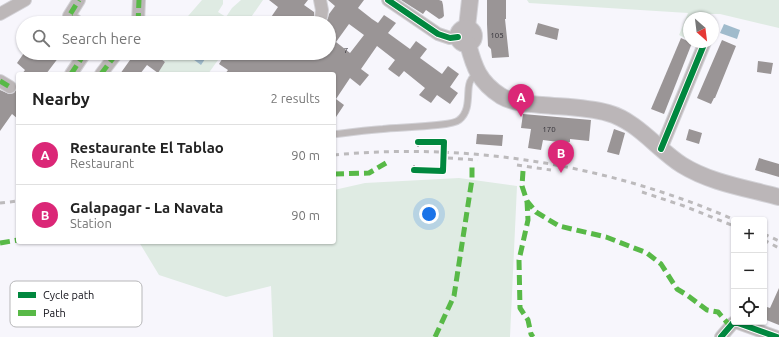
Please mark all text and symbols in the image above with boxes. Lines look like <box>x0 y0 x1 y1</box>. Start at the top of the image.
north arrow <box>683 12 719 48</box>
search box <box>16 16 336 60</box>
icon: search <box>30 27 52 49</box>
text: Search here <box>62 30 141 47</box>
house number: 105 <box>490 31 504 40</box>
house number: 7 <box>344 46 348 55</box>
pin: A <box>508 84 534 117</box>
text: Nearby <box>32 89 90 108</box>
text: 2 results <box>270 91 320 105</box>
house number: 170 <box>542 125 556 134</box>
text: Restaurante El Tablao <box>70 139 224 156</box>
pin: B <box>548 140 574 173</box>
text: A <box>40 148 50 162</box>
text: 90 m <box>291 148 320 162</box>
text: Restaurant <box>70 156 134 170</box>
text: Galapagar - La Navata <box>70 199 223 216</box>
your location <box>419 204 439 224</box>
text: B <box>41 208 49 222</box>
text: 90 m <box>291 208 320 222</box>
text: Station <box>70 216 112 230</box>
map controls <box>731 217 767 325</box>
button: + <box>731 217 767 253</box>
button: − <box>731 253 767 289</box>
legend <box>10 281 142 327</box>
text: Cycle path <box>43 289 94 301</box>
button: locate <box>731 289 767 325</box>
text: Path <box>43 307 66 319</box>

